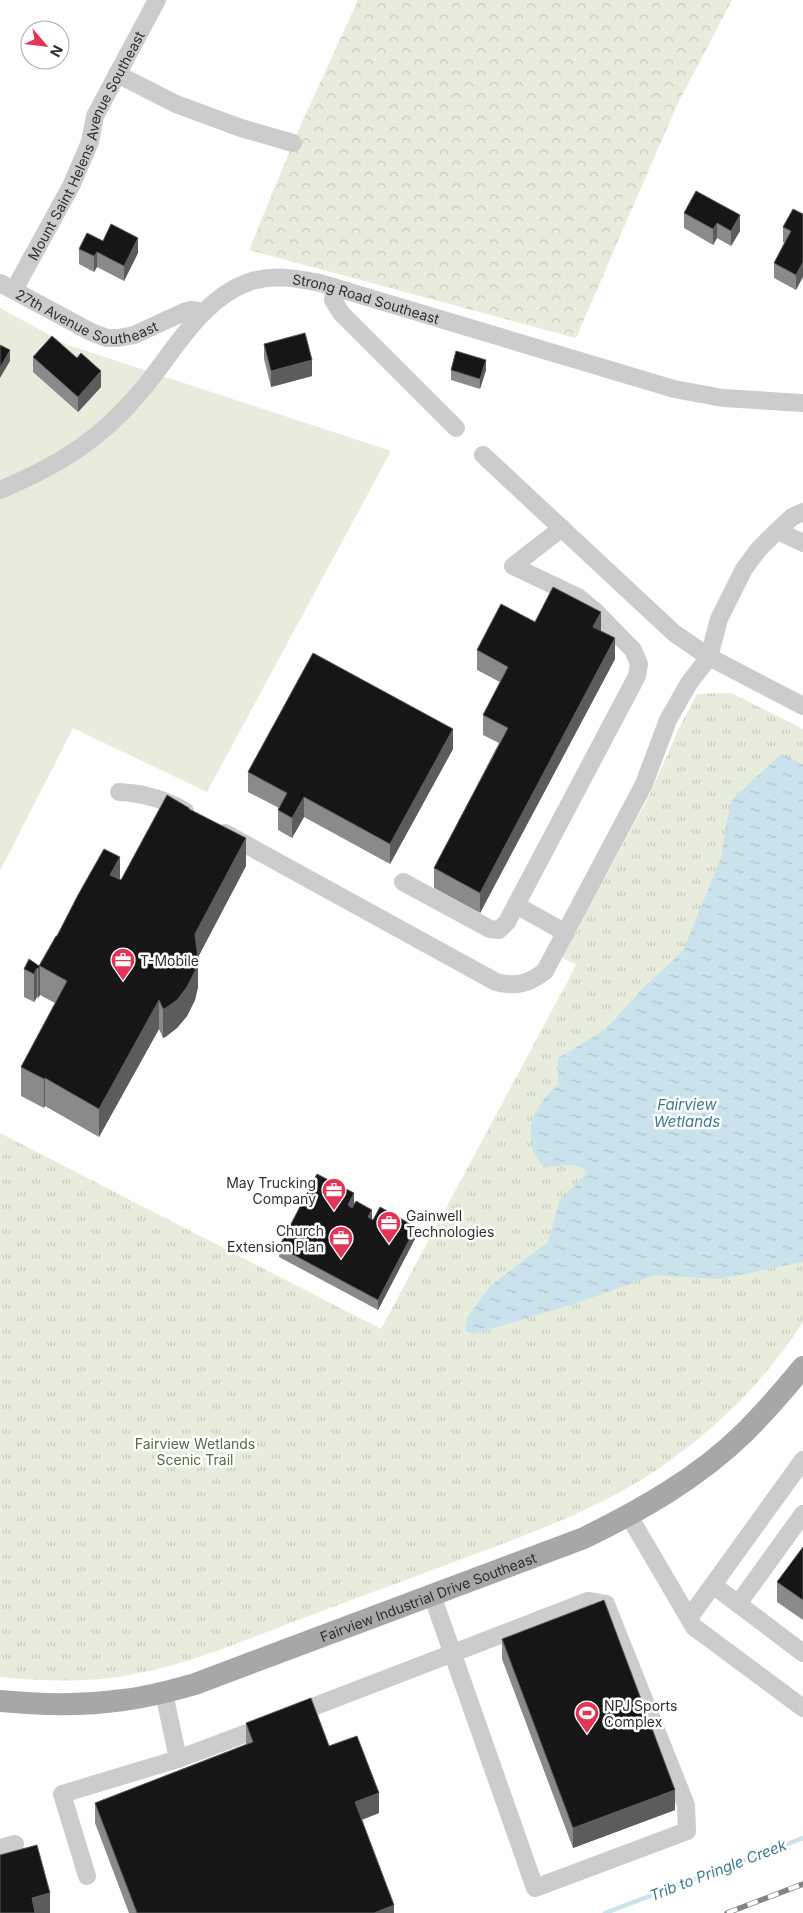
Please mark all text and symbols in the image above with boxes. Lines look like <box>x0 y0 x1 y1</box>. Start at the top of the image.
north arrow <box>20 20 70 70</box>
street label: Mount Saint Helens Avenue Southeast <box>24 27 148 263</box>
text: N <box>47 43 67 60</box>
street label: Strong Road Southeast <box>291 270 442 327</box>
street label: 27th Avenue Southeast <box>13 285 161 347</box>
office icon: T-Mobile <box>110 947 136 981</box>
place label: T-Mobile <box>140 952 199 969</box>
water label: Fairview Wetlands <box>654 1095 720 1131</box>
place label: May Trucking Company <box>226 1174 316 1207</box>
office icon: May Trucking Company <box>321 1177 347 1211</box>
place label: Gainwell Technologies <box>406 1207 494 1240</box>
office icon: Gainwell Technologies <box>376 1210 402 1244</box>
place label: Church Extension Plan <box>227 1222 324 1255</box>
office icon: Church Extension Plan <box>328 1225 354 1259</box>
park label: Fairview Wetlands Scenic Trail <box>135 1435 255 1468</box>
street label: Fairview Industrial Drive Southeast <box>317 1548 539 1645</box>
place label: NPJ Sports Complex <box>604 1697 677 1730</box>
sports icon: NPJ Sports Complex <box>574 1700 600 1734</box>
water label: Trib to Pringle Creek <box>647 1835 790 1905</box>

